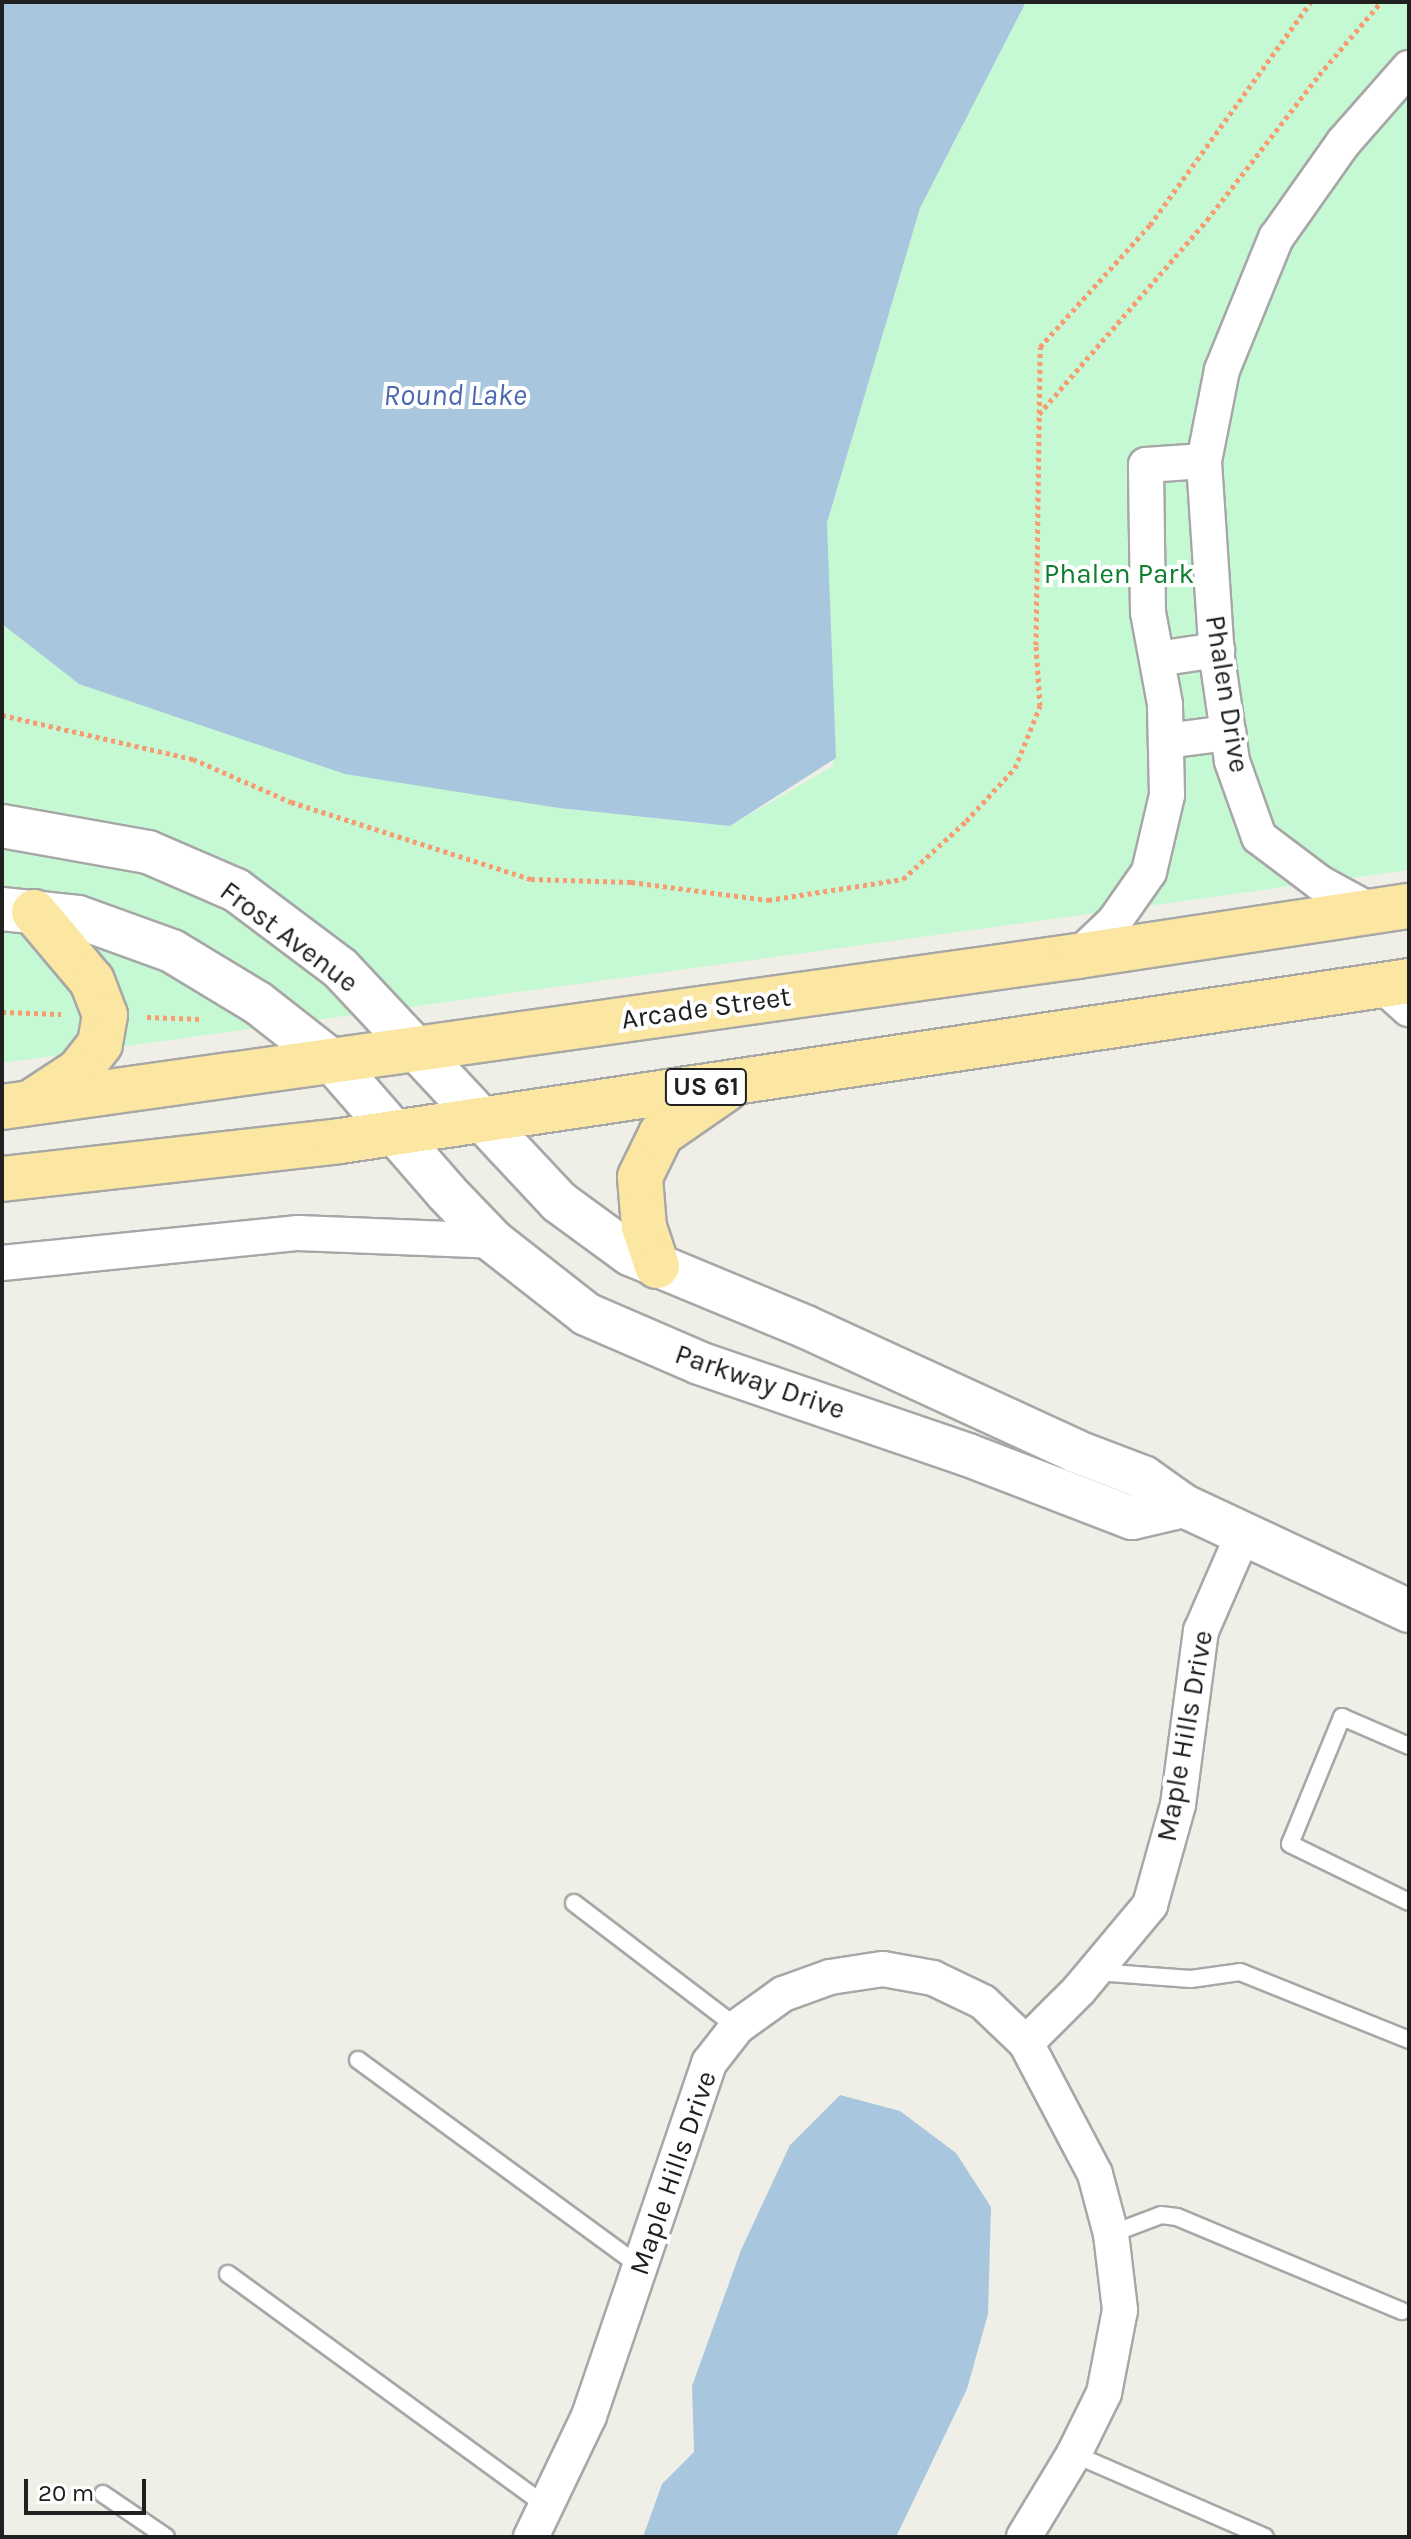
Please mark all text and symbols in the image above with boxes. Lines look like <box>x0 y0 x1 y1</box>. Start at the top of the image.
water label: Round Lake <box>383 377 527 413</box>
park label: Phalen Park <box>1044 557 1194 591</box>
street label: Phalen Drive <box>1198 613 1256 775</box>
street label: Frost Avenue <box>213 874 365 1000</box>
street label: Arcade Street <box>619 979 793 1037</box>
road number: US 61 <box>664 1065 748 1109</box>
street label: Parkway Drive <box>671 1337 849 1427</box>
street label: Maple Hills Drive <box>1150 1628 1220 1844</box>
street label: Maple Hills Drive <box>622 2066 724 2280</box>
scale bar <box>28 2463 150 2513</box>
text: 20 m <box>38 2479 94 2507</box>

